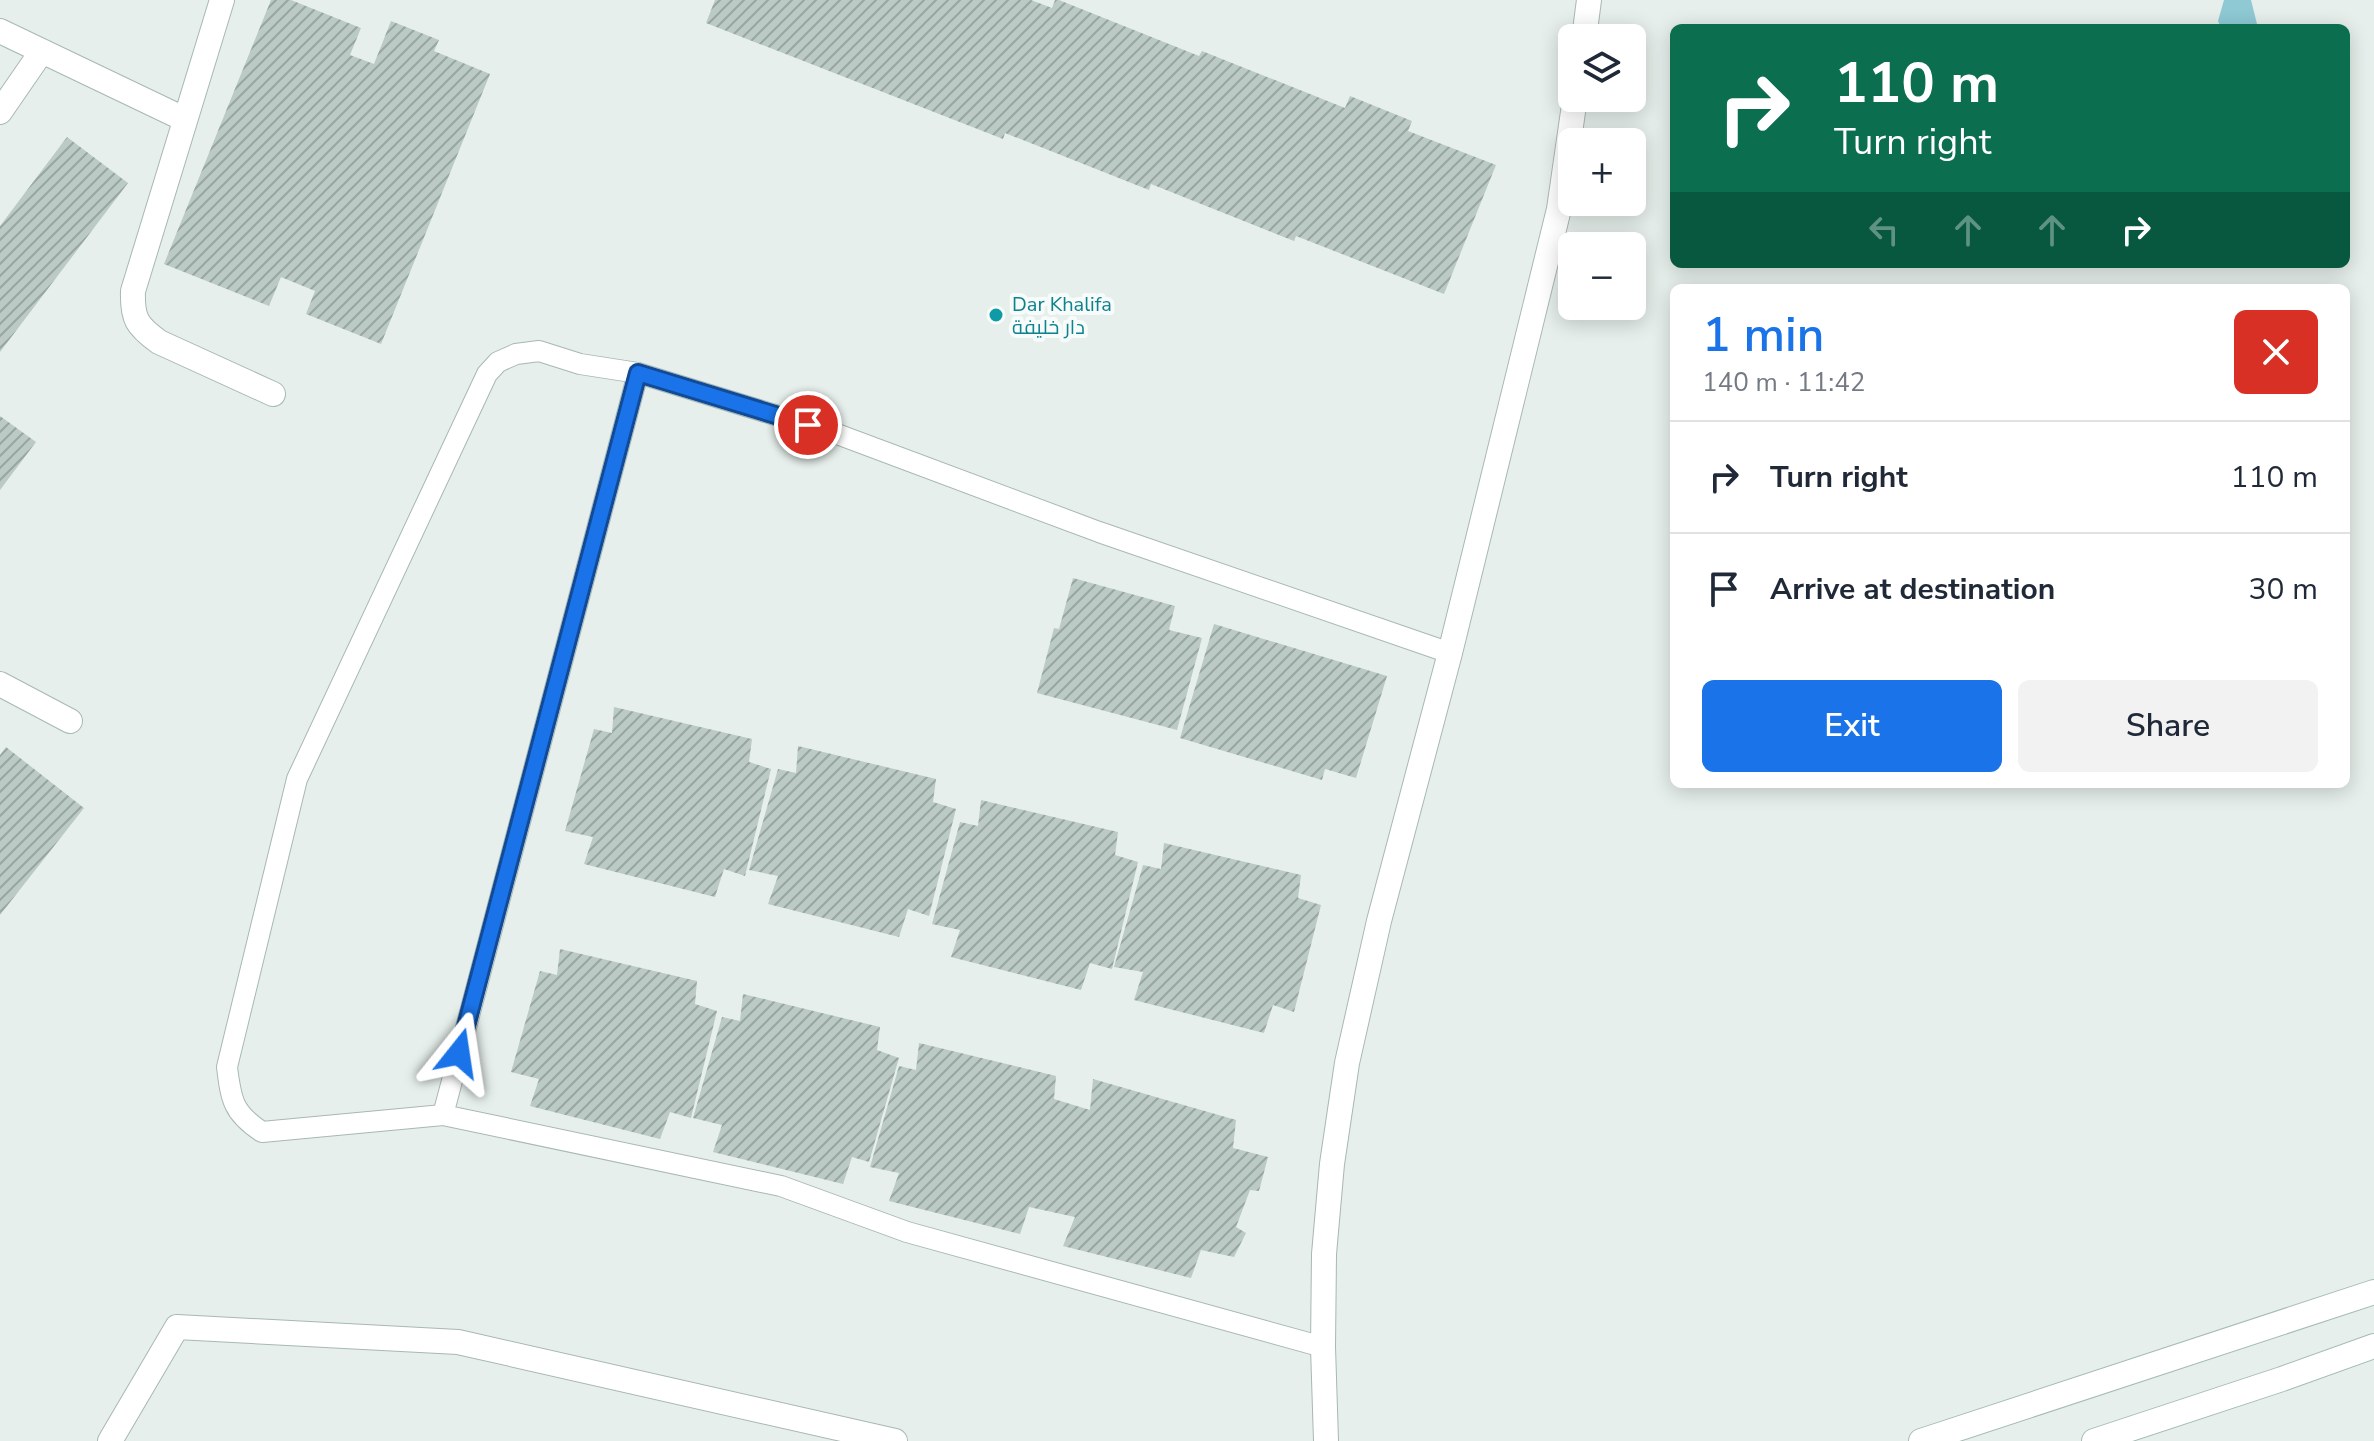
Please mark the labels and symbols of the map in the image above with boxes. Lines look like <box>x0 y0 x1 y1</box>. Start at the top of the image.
place label: Dar Khalifa دار خليفة <box>1012 291 1112 341</box>
marker: Dar Khalifa دار خليفة <box>987 306 1005 324</box>
pin <box>774 391 842 459</box>
position arrow <box>417 1011 501 1095</box>

